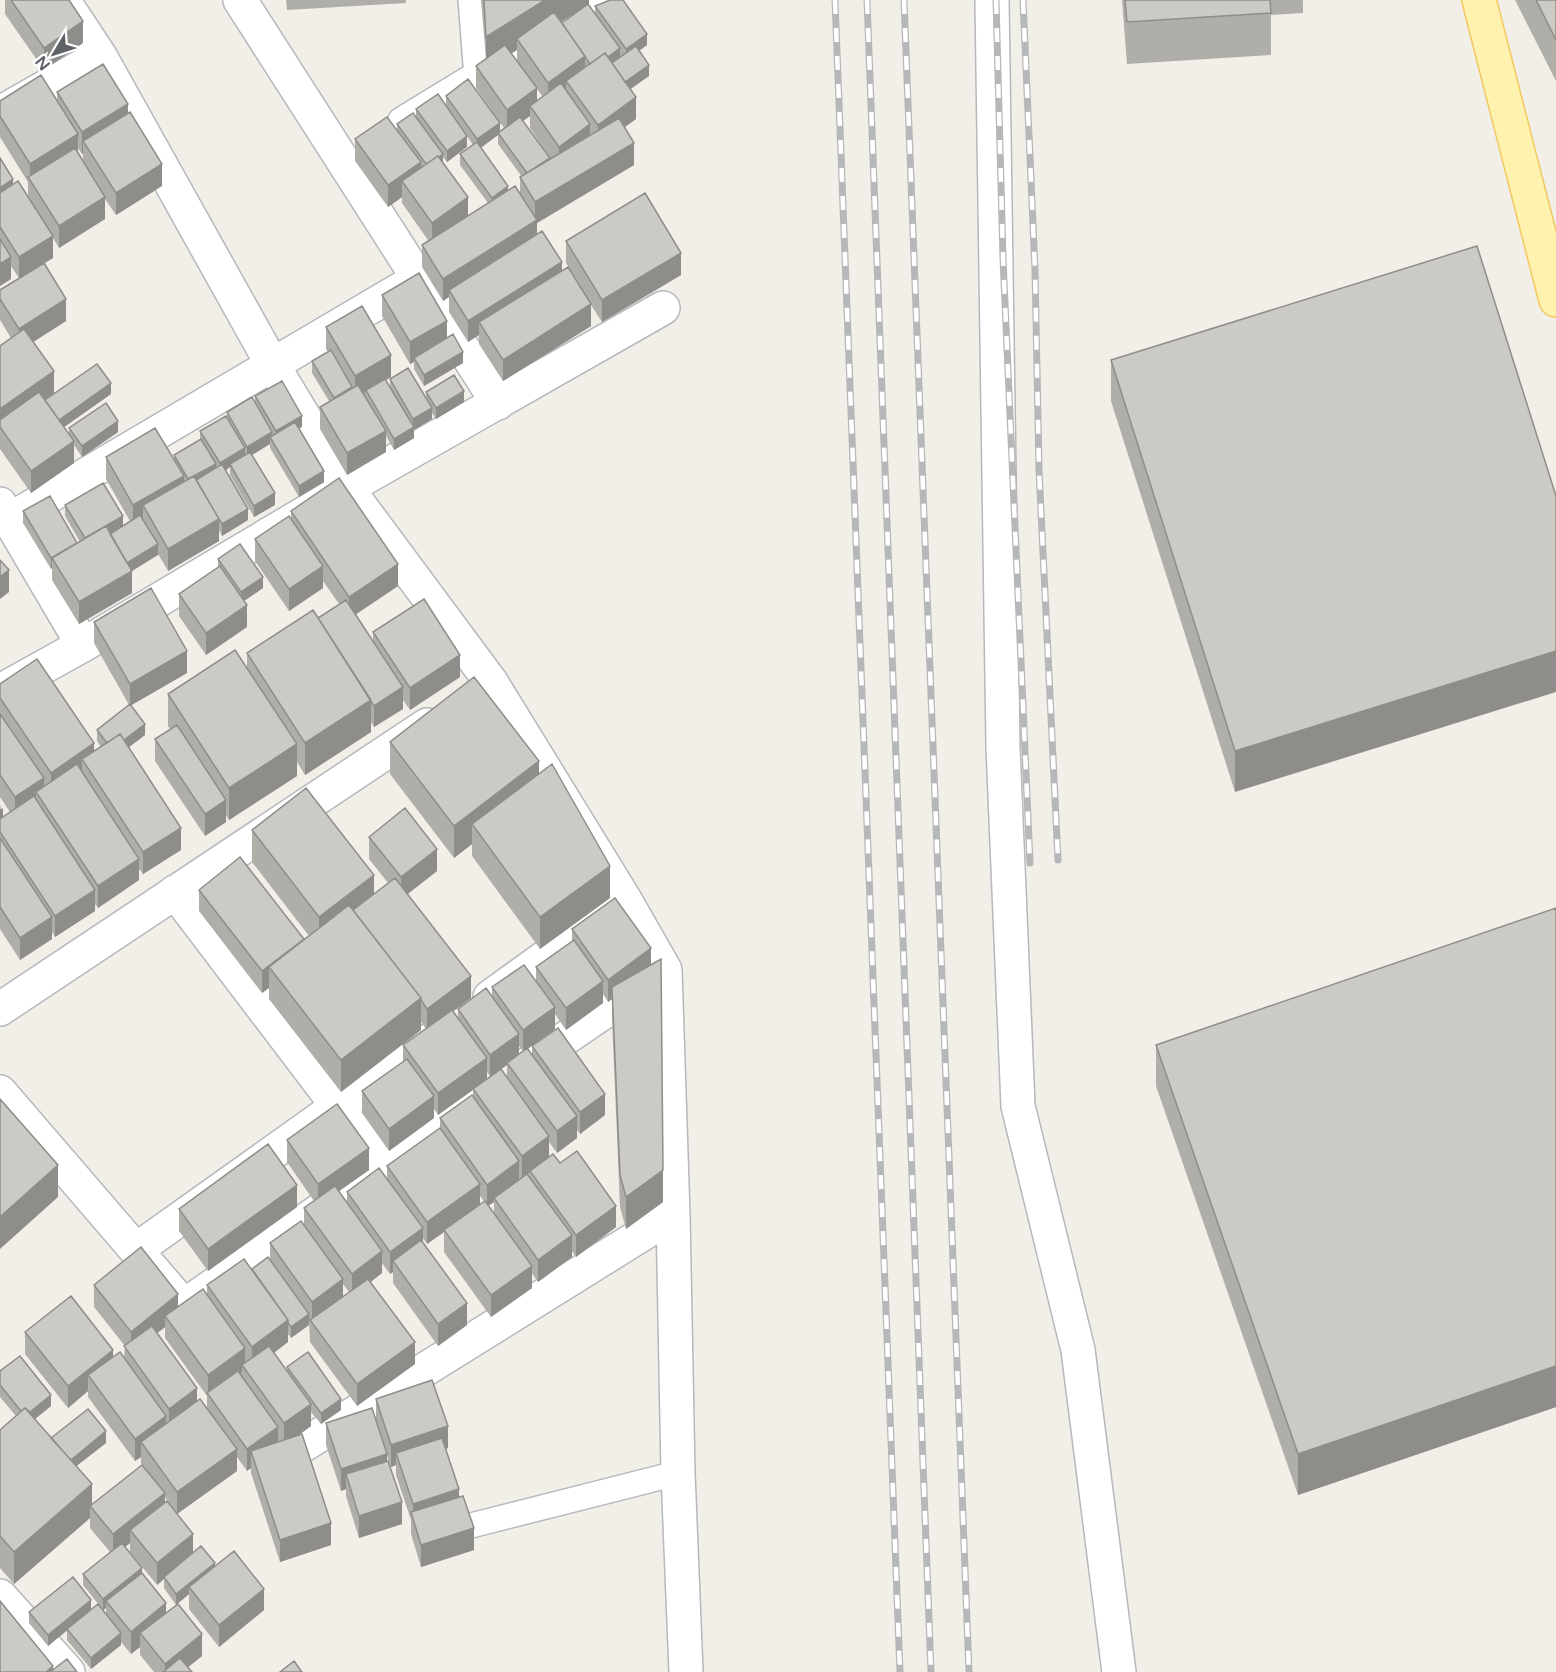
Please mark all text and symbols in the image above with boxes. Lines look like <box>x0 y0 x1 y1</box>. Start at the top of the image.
north arrow <box>24 24 84 84</box>
text: N <box>31 52 55 74</box>

